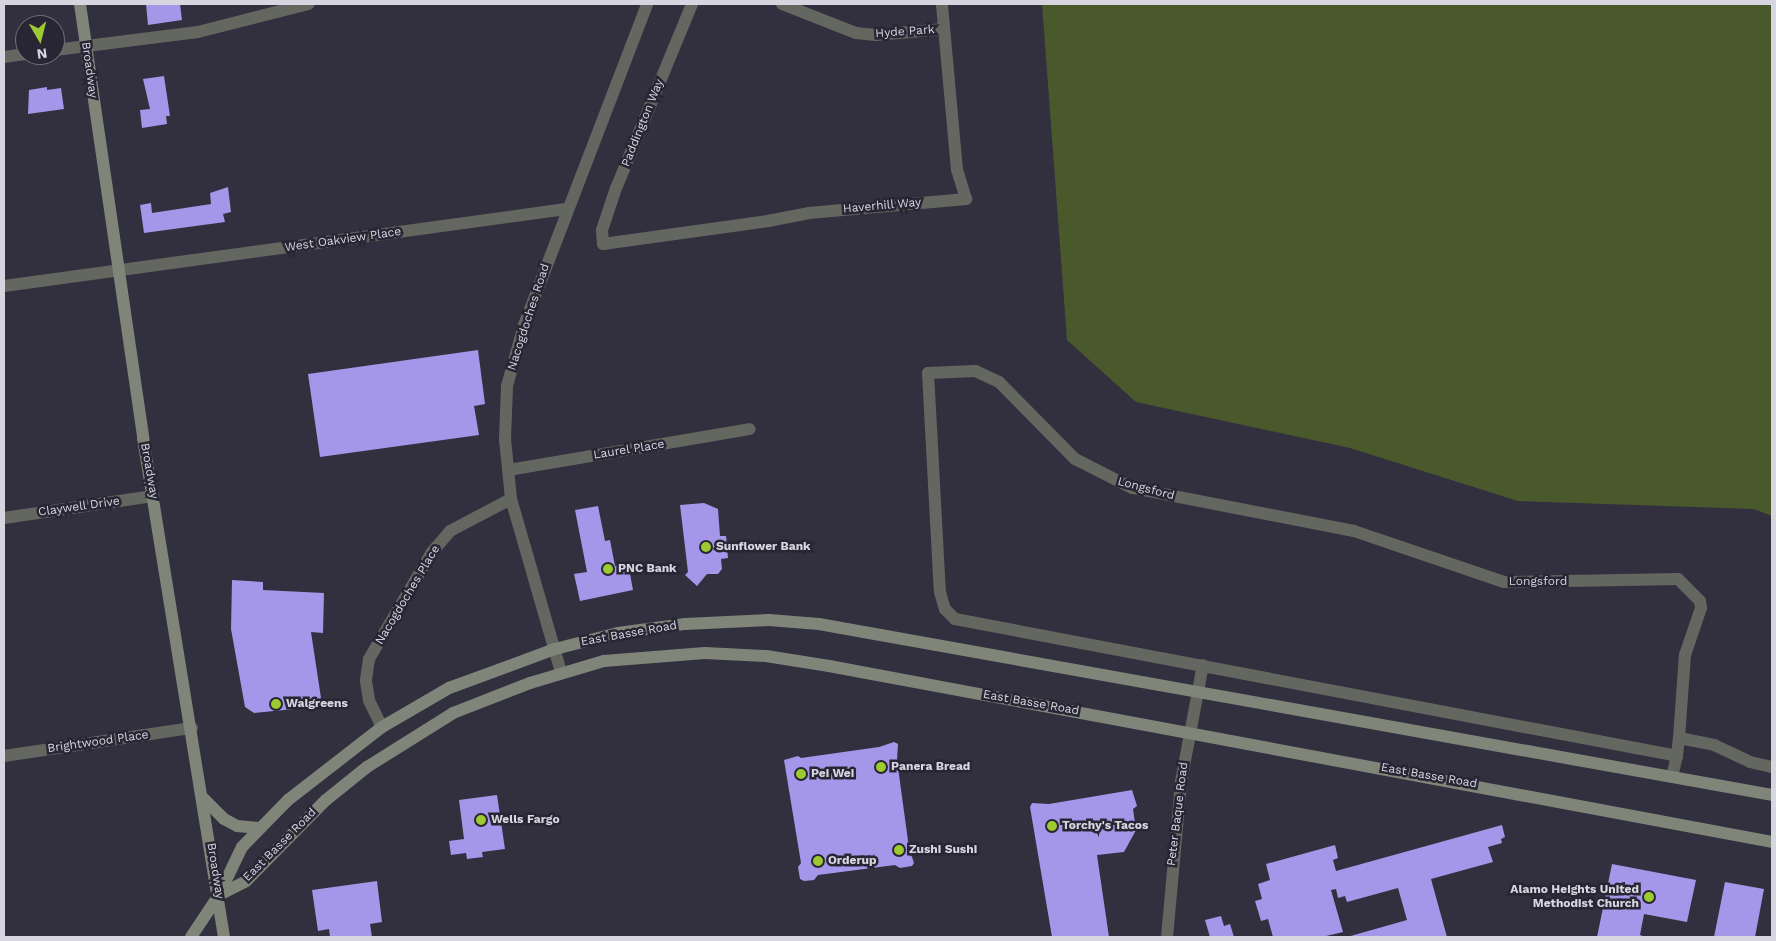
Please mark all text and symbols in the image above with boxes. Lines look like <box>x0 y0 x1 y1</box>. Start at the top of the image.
north arrow <box>15 15 65 65</box>
street label: Hyde Park <box>875 23 935 41</box>
street label: Broadway <box>78 41 100 99</box>
text: N <box>36 45 48 63</box>
street label: Paddington Way <box>619 77 667 169</box>
street label: Haverhill Way <box>842 195 922 217</box>
street label: West Oakview Place <box>284 225 402 255</box>
street label: Nacogdoches Road <box>505 262 553 372</box>
street label: Laurel Place <box>592 437 666 463</box>
street label: Broadway <box>137 442 161 500</box>
street label: Longsford <box>1116 474 1176 504</box>
street label: Claywell Drive <box>37 494 121 520</box>
place label: Sunflower Bank <box>716 540 811 554</box>
marker: Sunflower Bank <box>700 541 712 553</box>
street label: Nacogdoches Place <box>373 543 443 647</box>
place label: PNC Bank <box>618 562 677 576</box>
marker: PNC Bank <box>602 563 614 575</box>
street label: Longsford <box>1509 575 1567 589</box>
street label: East Basse Road <box>580 618 678 650</box>
street label: East Basse Road <box>982 687 1080 719</box>
place label: Walgreens <box>286 697 348 711</box>
marker: Walgreens <box>270 698 282 710</box>
street label: Brightwood Place <box>47 728 149 756</box>
place label: Panera Bread <box>891 760 970 774</box>
street label: East Basse Road <box>1380 760 1478 792</box>
marker: Panera Bread <box>875 761 887 773</box>
street label: Peter Baque Road <box>1164 761 1192 867</box>
place label: Pei Wei <box>811 767 854 781</box>
marker: Pei Wei <box>795 768 807 780</box>
street label: East Basse Road <box>240 805 320 885</box>
place label: Wells Fargo <box>491 813 560 827</box>
marker: Wells Fargo <box>475 814 487 826</box>
place label: Torchy's Tacos <box>1062 819 1149 833</box>
marker: Torchy's Tacos <box>1046 820 1058 832</box>
street label: Broadway <box>203 842 227 900</box>
place label: Zushi Sushi <box>909 843 977 857</box>
marker: Zushi Sushi <box>893 844 905 856</box>
place label: Orderup <box>828 854 876 868</box>
marker: Orderup <box>812 855 824 867</box>
place label: Alamo Heights United Methodist Church <box>1510 883 1639 911</box>
marker: Alamo Heights United Methodist Church <box>1643 891 1655 903</box>

